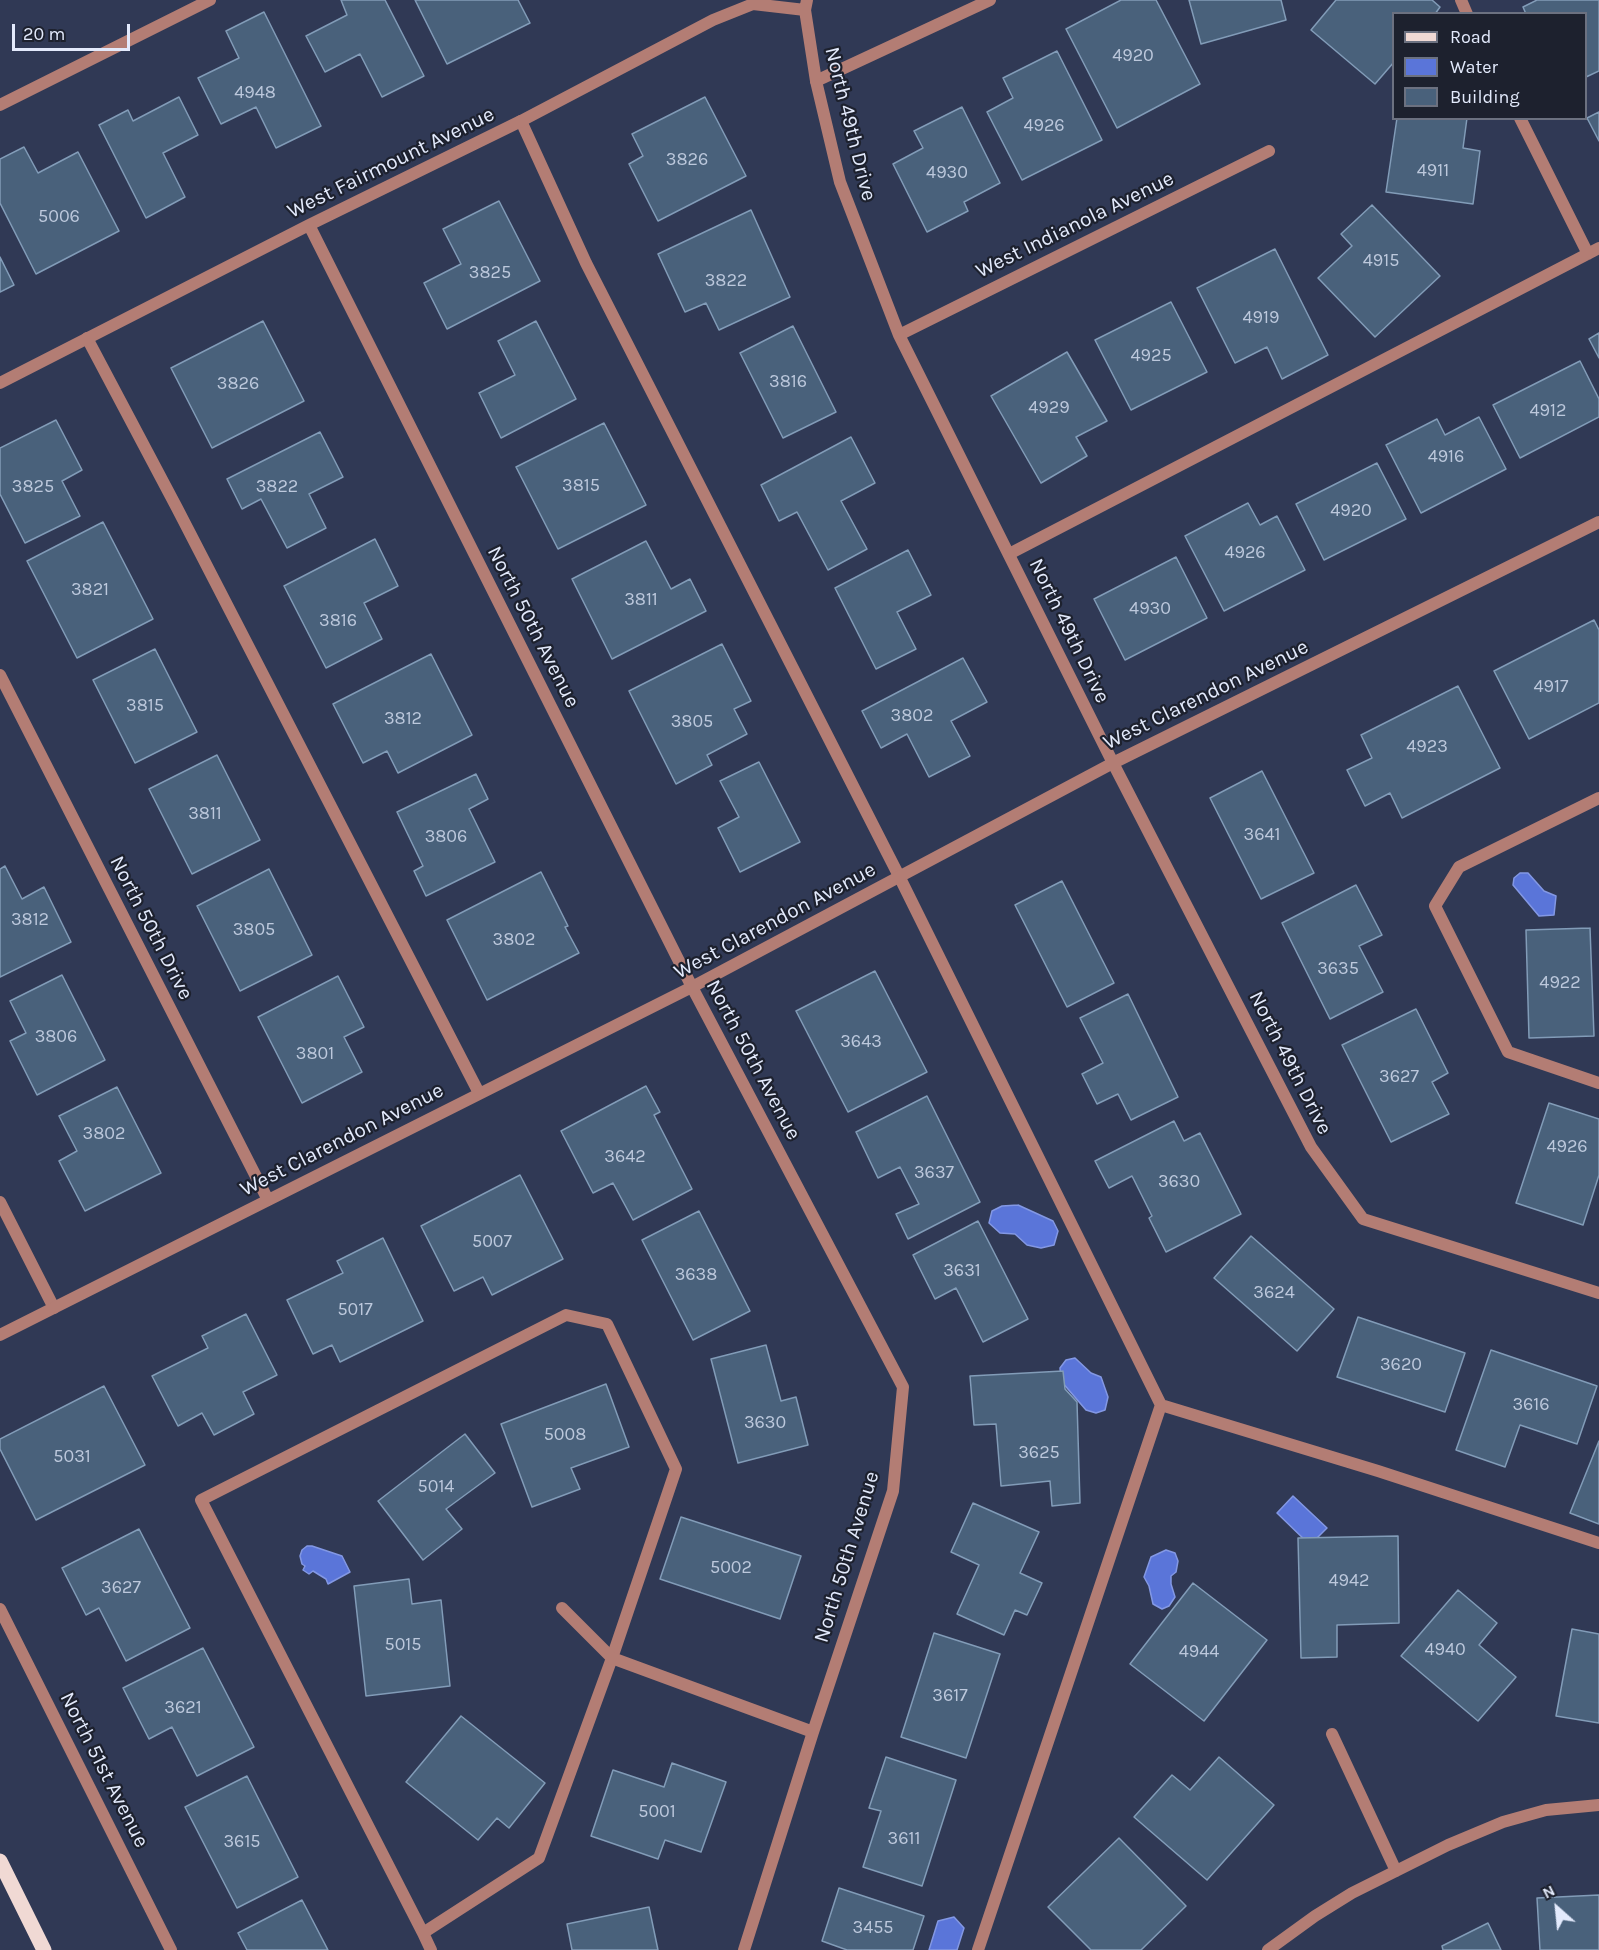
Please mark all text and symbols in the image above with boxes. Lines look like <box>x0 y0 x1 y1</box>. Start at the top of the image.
scale bar <box>15 12 134 50</box>
legend <box>1392 12 1587 120</box>
text: 20 m <box>23 23 65 45</box>
text: Road <box>1450 26 1491 48</box>
street label: North 49th Drive <box>819 45 881 203</box>
house number: 4920 <box>1112 45 1154 67</box>
text: Water <box>1450 56 1498 78</box>
house number: 4948 <box>234 82 276 104</box>
text: Building <box>1450 86 1520 108</box>
street label: West Fairmount Avenue <box>283 102 499 224</box>
house number: 4926 <box>1023 115 1065 137</box>
house number: 3826 <box>666 149 708 171</box>
house number: 4911 <box>1417 160 1449 182</box>
house number: 4930 <box>926 162 968 184</box>
street label: West Indianola Avenue <box>972 166 1178 284</box>
house number: 5006 <box>38 206 80 228</box>
house number: 4915 <box>1363 250 1399 272</box>
house number: 3825 <box>469 262 511 284</box>
house number: 3822 <box>705 270 747 292</box>
house number: 4919 <box>1243 307 1279 329</box>
house number: 4925 <box>1130 345 1172 367</box>
house number: 3816 <box>769 371 807 393</box>
house number: 3826 <box>217 373 259 395</box>
house number: 4929 <box>1028 397 1070 419</box>
house number: 4912 <box>1530 400 1566 422</box>
house number: 4916 <box>1428 446 1464 468</box>
house number: 3815 <box>562 475 600 497</box>
house number: 3825 <box>12 476 54 498</box>
house number: 3822 <box>256 476 298 498</box>
house number: 4920 <box>1330 500 1372 522</box>
street label: North 50th Avenue <box>481 542 585 712</box>
house number: 4926 <box>1224 542 1266 564</box>
street label: North 49th Drive <box>1023 555 1115 707</box>
house number: 3821 <box>71 579 109 601</box>
house number: 3811 <box>624 589 658 611</box>
house number: 4930 <box>1129 598 1171 620</box>
house number: 3816 <box>319 610 357 632</box>
street label: West Clarendon Avenue <box>1099 634 1313 756</box>
house number: 4917 <box>1534 676 1568 698</box>
house number: 3815 <box>126 695 164 717</box>
house number: 3802 <box>891 705 933 727</box>
house number: 3812 <box>384 708 422 730</box>
house number: 3805 <box>671 711 713 733</box>
house number: 4923 <box>1406 736 1448 758</box>
house number: 3811 <box>188 803 222 825</box>
house number: 3641 <box>1244 824 1280 846</box>
house number: 3806 <box>425 826 467 848</box>
street label: North 50th Drive <box>104 852 198 1004</box>
street label: West Clarendon Avenue <box>670 857 880 985</box>
house number: 3812 <box>11 909 49 931</box>
house number: 3805 <box>233 919 275 941</box>
house number: 3802 <box>493 929 535 951</box>
house number: 3635 <box>1317 958 1359 980</box>
house number: 4922 <box>1539 972 1581 994</box>
street label: North 50th Avenue <box>700 976 806 1144</box>
street label: North 49th Drive <box>1243 987 1337 1139</box>
house number: 3806 <box>35 1026 77 1048</box>
house number: 3643 <box>840 1031 882 1053</box>
house number: 3801 <box>296 1043 334 1065</box>
house number: 3627 <box>1379 1066 1419 1088</box>
street label: West Clarendon Avenue <box>236 1078 448 1202</box>
house number: 3802 <box>83 1123 125 1145</box>
house number: 4926 <box>1546 1136 1588 1158</box>
house number: 3642 <box>604 1146 646 1168</box>
house number: 3637 <box>914 1162 954 1184</box>
house number: 3630 <box>1158 1171 1200 1193</box>
house number: 5007 <box>472 1231 512 1253</box>
house number: 3631 <box>943 1260 981 1282</box>
house number: 3638 <box>675 1264 717 1286</box>
house number: 3624 <box>1253 1282 1295 1304</box>
house number: 5017 <box>337 1299 373 1321</box>
house number: 3620 <box>1380 1354 1422 1376</box>
house number: 3616 <box>1512 1394 1550 1416</box>
house number: 3630 <box>744 1412 786 1434</box>
house number: 5008 <box>544 1424 586 1446</box>
house number: 3625 <box>1018 1442 1060 1464</box>
house number: 5031 <box>53 1446 91 1468</box>
street label: North 50th Avenue <box>809 1468 885 1646</box>
house number: 5014 <box>418 1476 454 1498</box>
house number: 5002 <box>710 1557 752 1579</box>
house number: 4942 <box>1329 1570 1369 1592</box>
house number: 3627 <box>101 1577 141 1599</box>
house number: 5015 <box>385 1634 421 1656</box>
house number: 4940 <box>1424 1639 1466 1661</box>
house number: 4944 <box>1179 1641 1219 1663</box>
house number: 3617 <box>932 1685 968 1707</box>
street label: North 51st Avenue <box>54 1688 154 1852</box>
house number: 3621 <box>164 1697 202 1719</box>
house number: 5001 <box>638 1801 676 1823</box>
house number: 3611 <box>888 1828 920 1850</box>
house number: 3615 <box>223 1831 261 1853</box>
north arrow <box>1527 1878 1587 1938</box>
text: N <box>1539 1880 1558 1903</box>
house number: 3455 <box>852 1917 894 1939</box>

